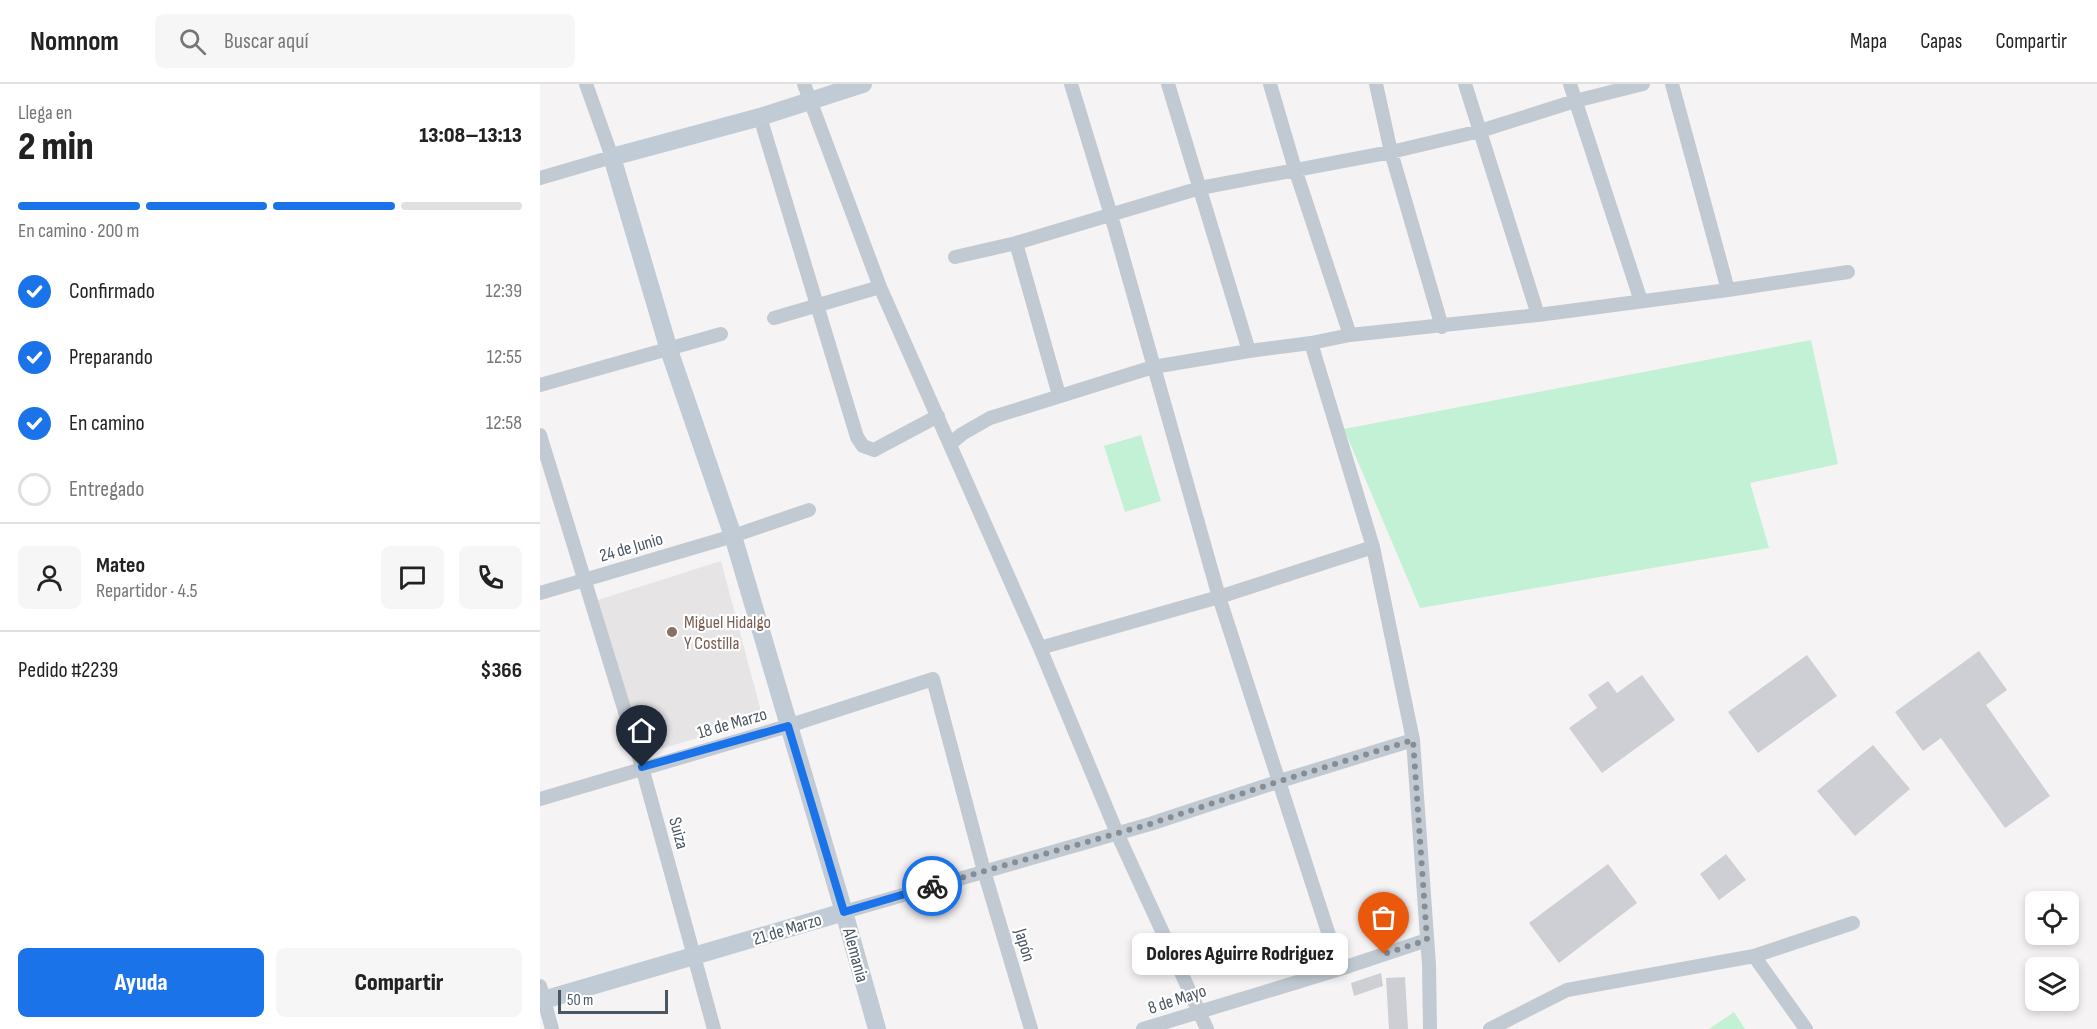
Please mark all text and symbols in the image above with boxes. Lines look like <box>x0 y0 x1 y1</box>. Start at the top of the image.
search box <box>155 14 575 68</box>
text: Nomnom <box>30 25 119 58</box>
icon: search <box>176 25 209 58</box>
text: Buscar aquí <box>224 28 309 55</box>
text: Mapa <box>1850 29 1887 54</box>
text: Capas <box>1920 29 1962 54</box>
text: Compartir <box>1995 29 2067 54</box>
text: Llega en <box>18 101 72 125</box>
text: 13:08–13:13 <box>419 122 522 149</box>
text: 2 min <box>18 124 94 171</box>
text: En camino · 200 m <box>18 219 139 243</box>
icon: check <box>18 275 51 308</box>
text: Confirmado <box>69 278 155 305</box>
text: 12:39 <box>486 279 522 303</box>
icon: check <box>18 341 51 374</box>
text: Preparando <box>69 344 153 371</box>
text: 12:55 <box>487 345 522 369</box>
icon: check <box>18 407 51 440</box>
text: En camino <box>69 410 145 437</box>
text: 12:58 <box>486 411 522 435</box>
text: Entregado <box>69 476 144 503</box>
street label: 24 de Junio <box>597 528 665 567</box>
button: person <box>18 546 81 609</box>
button: chat <box>381 546 444 609</box>
button: phone <box>459 546 522 609</box>
text: Mateo <box>96 552 145 579</box>
text: Repartidor · 4.5 <box>96 579 198 603</box>
place label: Miguel Hidalgo Y Costilla <box>684 612 771 654</box>
marker: Miguel Hidalgo Y Costilla <box>665 625 679 639</box>
text: Pedido #2239 <box>18 657 118 684</box>
text: $366 <box>480 657 522 684</box>
street label: 18 de Marzo <box>695 704 769 743</box>
pin <box>616 705 667 767</box>
icon: home <box>625 714 658 747</box>
street label: Suiza <box>664 815 693 851</box>
courier <box>902 856 962 916</box>
icon: bike <box>916 870 949 903</box>
map controls <box>2025 891 2079 1011</box>
button: locate <box>2025 891 2079 945</box>
pin <box>1358 892 1409 954</box>
icon: bag <box>1367 901 1400 934</box>
street label: 21 de Marzo <box>750 909 824 950</box>
street label: Alemania <box>838 925 873 984</box>
street label: Japón <box>1009 925 1039 964</box>
callout: Dolores Aguirre Rodriguez <box>1132 933 1348 975</box>
text: Dolores Aguirre Rodriguez <box>1146 942 1334 966</box>
button: Ayuda <box>18 948 264 1017</box>
button: Compartir <box>276 948 522 1017</box>
button: layers <box>2025 957 2079 1011</box>
street label: 8 de Mayo <box>1145 980 1209 1019</box>
scale bar <box>558 987 668 1014</box>
text: 50 m <box>567 991 593 1010</box>

